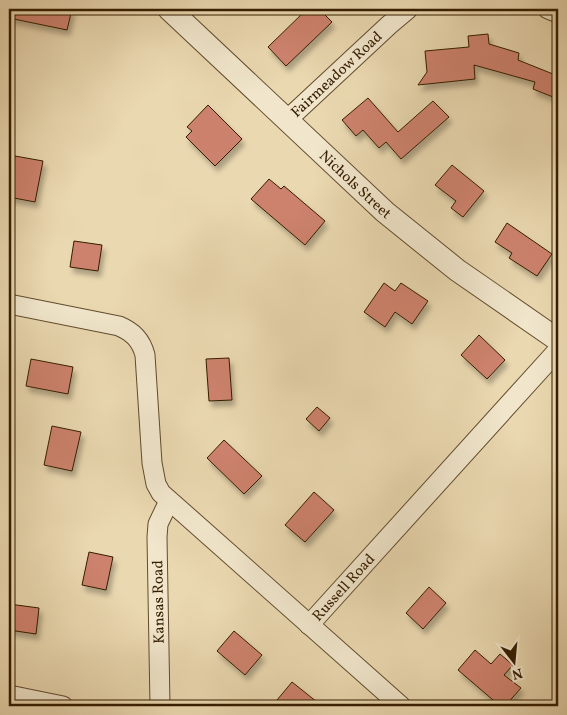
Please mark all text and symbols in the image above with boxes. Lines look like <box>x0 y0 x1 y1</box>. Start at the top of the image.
street label: Fairmeadow Road <box>287 27 388 123</box>
street label: Nichols Street <box>314 146 395 225</box>
street label: Russell Road <box>308 550 381 627</box>
street label: Kansas Road <box>148 560 171 644</box>
north arrow <box>490 638 540 688</box>
text: N <box>510 663 525 684</box>

